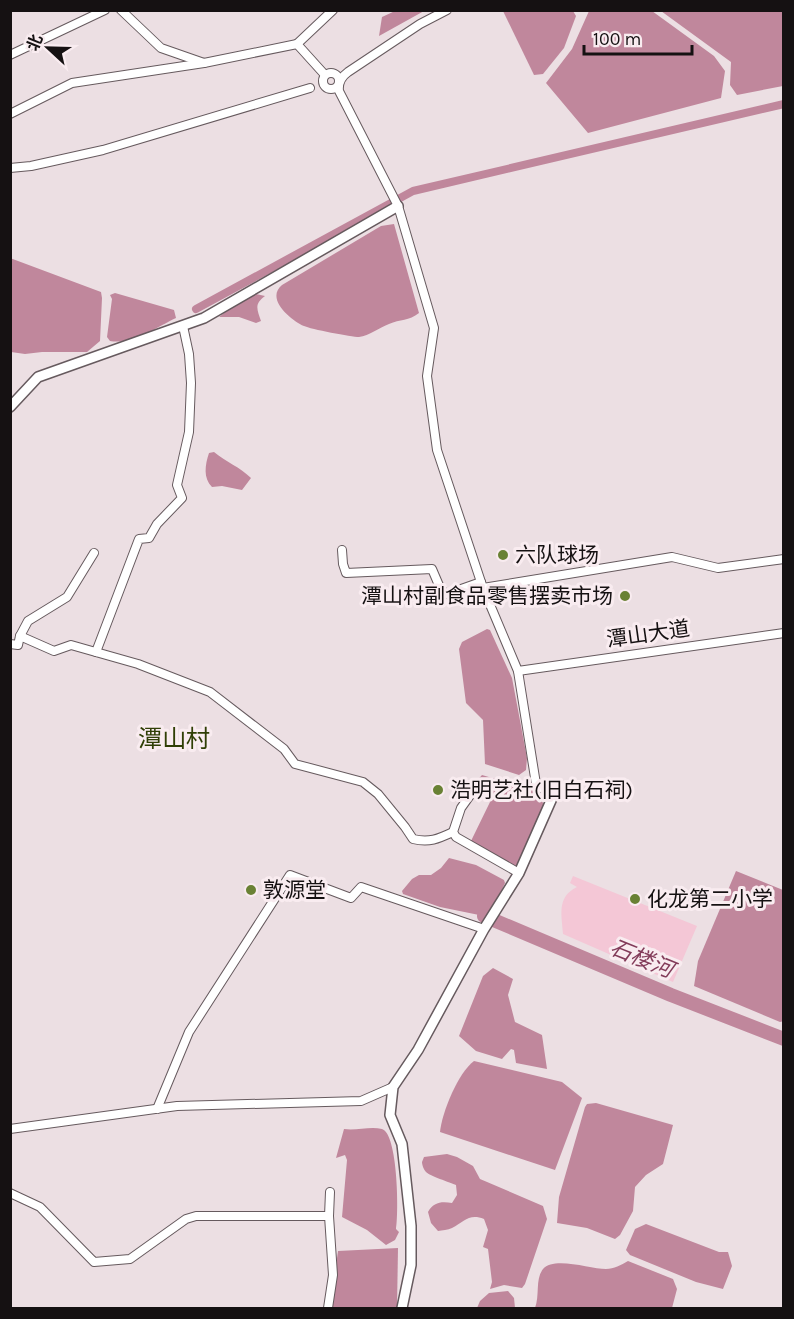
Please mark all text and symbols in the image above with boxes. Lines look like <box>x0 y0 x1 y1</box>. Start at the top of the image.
north arrow <box>18 18 78 78</box>
scale bar <box>584 18 692 56</box>
text: 100 m <box>593 28 641 50</box>
text: 北 <box>23 32 46 54</box>
place label: 六队球场 <box>515 543 599 567</box>
marker: 六队球场 <box>496 548 510 562</box>
place label: 潭山村副食品零售摆卖市场 <box>361 584 613 608</box>
marker: 潭山村副食品零售摆卖市场 <box>618 589 632 603</box>
street label: 潭山大道 <box>605 616 691 652</box>
district label: 潭山村 <box>138 725 210 753</box>
place label: 浩明艺社(旧白石祠) <box>450 778 633 802</box>
marker: 浩明艺社(旧白石祠) <box>431 783 445 797</box>
place label: 敦源堂 <box>263 878 326 902</box>
marker: 敦源堂 <box>244 883 258 897</box>
place label: 化龙第二小学 <box>647 887 773 911</box>
marker: 化龙第二小学 <box>628 892 642 906</box>
water label: 石楼河 <box>606 935 681 985</box>

